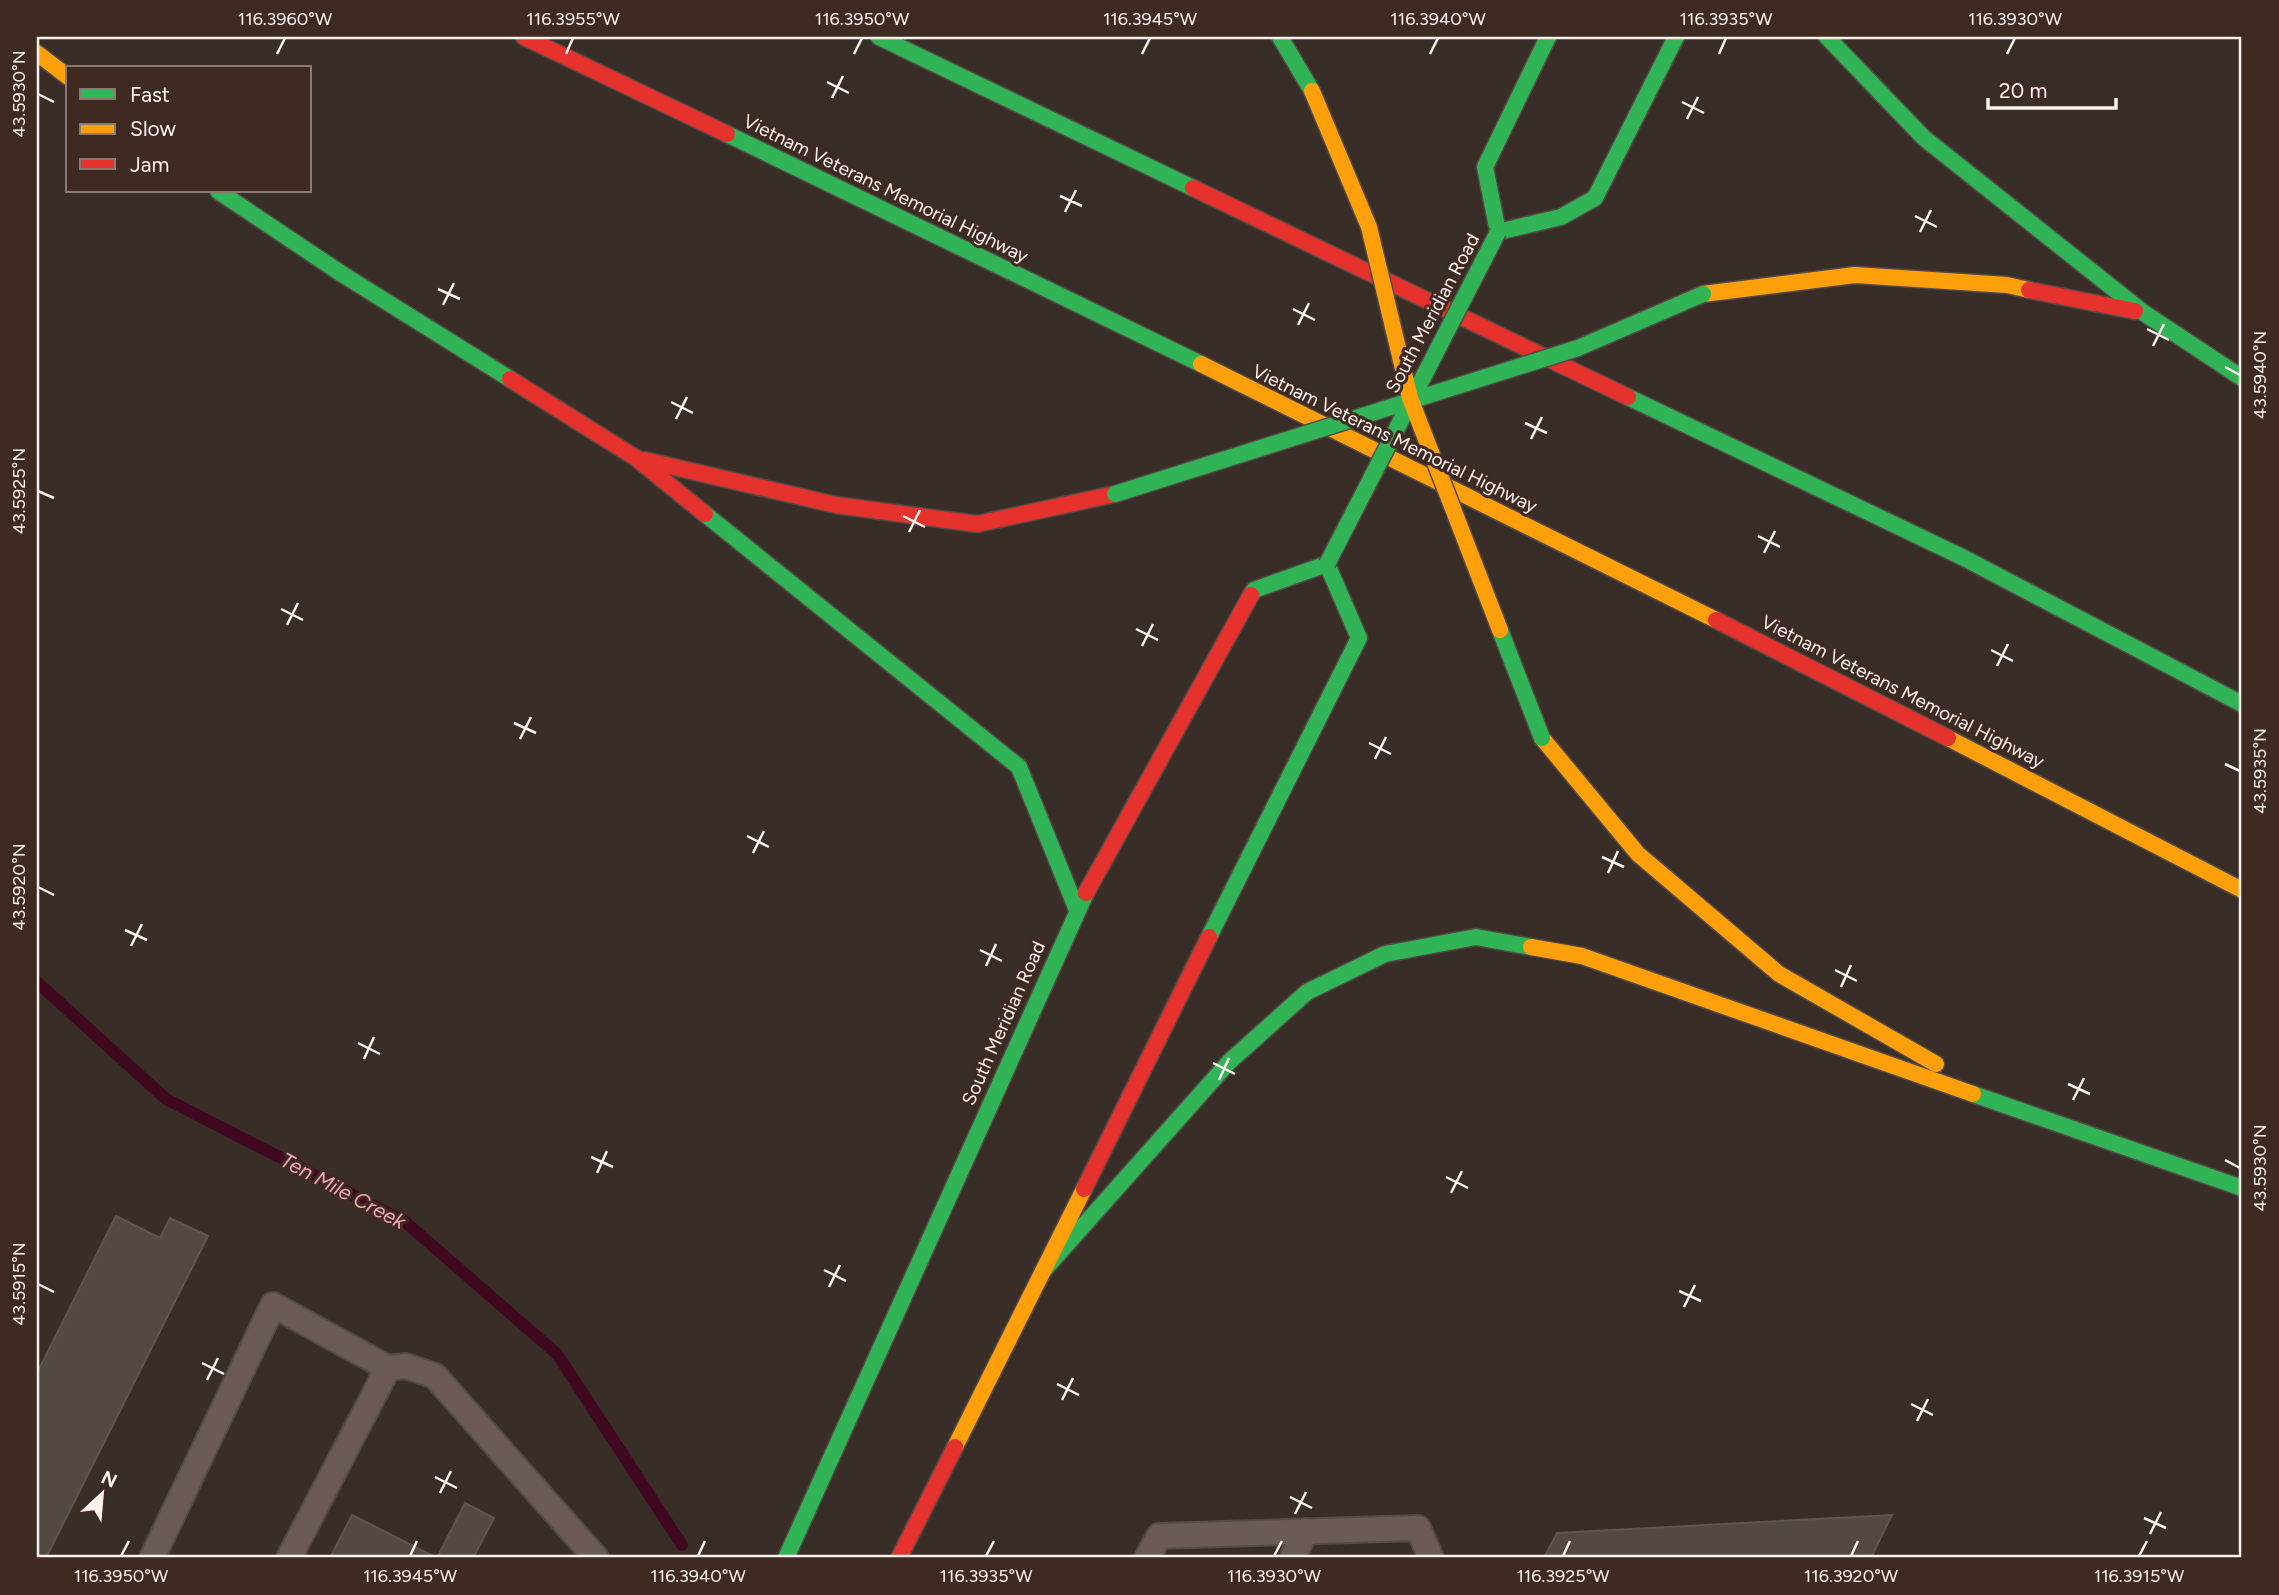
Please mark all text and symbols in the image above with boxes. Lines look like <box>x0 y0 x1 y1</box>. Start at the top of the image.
text: 116.3960°W <box>238 8 333 30</box>
text: 116.3955°W <box>526 8 620 30</box>
text: 116.3950°W <box>815 8 910 30</box>
text: 116.3945°W <box>1103 8 1198 30</box>
text: 116.3940°W <box>1390 8 1486 30</box>
text: 116.3935°W <box>1680 8 1773 30</box>
text: 116.3930°W <box>1968 8 2063 30</box>
text: 43.5930°N <box>8 50 30 138</box>
legend <box>66 66 312 192</box>
scale bar <box>1988 66 2116 110</box>
text: 20 m <box>1999 78 2047 103</box>
text: Fast <box>130 82 170 107</box>
street label: Vietnam Veterans Memorial Highway <box>739 109 1032 268</box>
text: Slow <box>130 116 176 141</box>
text: Jam <box>130 152 169 177</box>
street label: South Meridian Road <box>1381 230 1484 397</box>
text: 43.5940°N <box>2249 331 2271 419</box>
street label: Vietnam Veterans Memorial Highway <box>1248 359 1541 518</box>
text: 43.5925°N <box>8 448 30 534</box>
street label: Vietnam Veterans Memorial Highway <box>1757 610 2048 773</box>
text: 43.5935°N <box>2249 728 2271 814</box>
text: 43.5920°N <box>8 843 30 931</box>
street label: South Meridian Road <box>957 938 1050 1109</box>
text: 43.5930°N <box>2249 1124 2271 1212</box>
water label: Ten Mile Creek <box>276 1147 411 1234</box>
text: 43.5915°N <box>8 1242 30 1326</box>
north arrow <box>66 1458 136 1528</box>
text: N <box>98 1466 121 1493</box>
text: 116.3950°W <box>74 1565 169 1587</box>
text: 116.3945°W <box>363 1565 458 1587</box>
text: 116.3940°W <box>650 1565 746 1587</box>
text: 116.3935°W <box>940 1565 1033 1587</box>
text: 116.3930°W <box>1227 1565 1322 1587</box>
text: 116.3925°W <box>1516 1565 1610 1587</box>
text: 116.3920°W <box>1804 1565 1899 1587</box>
text: 116.3915°W <box>2094 1565 2185 1587</box>

